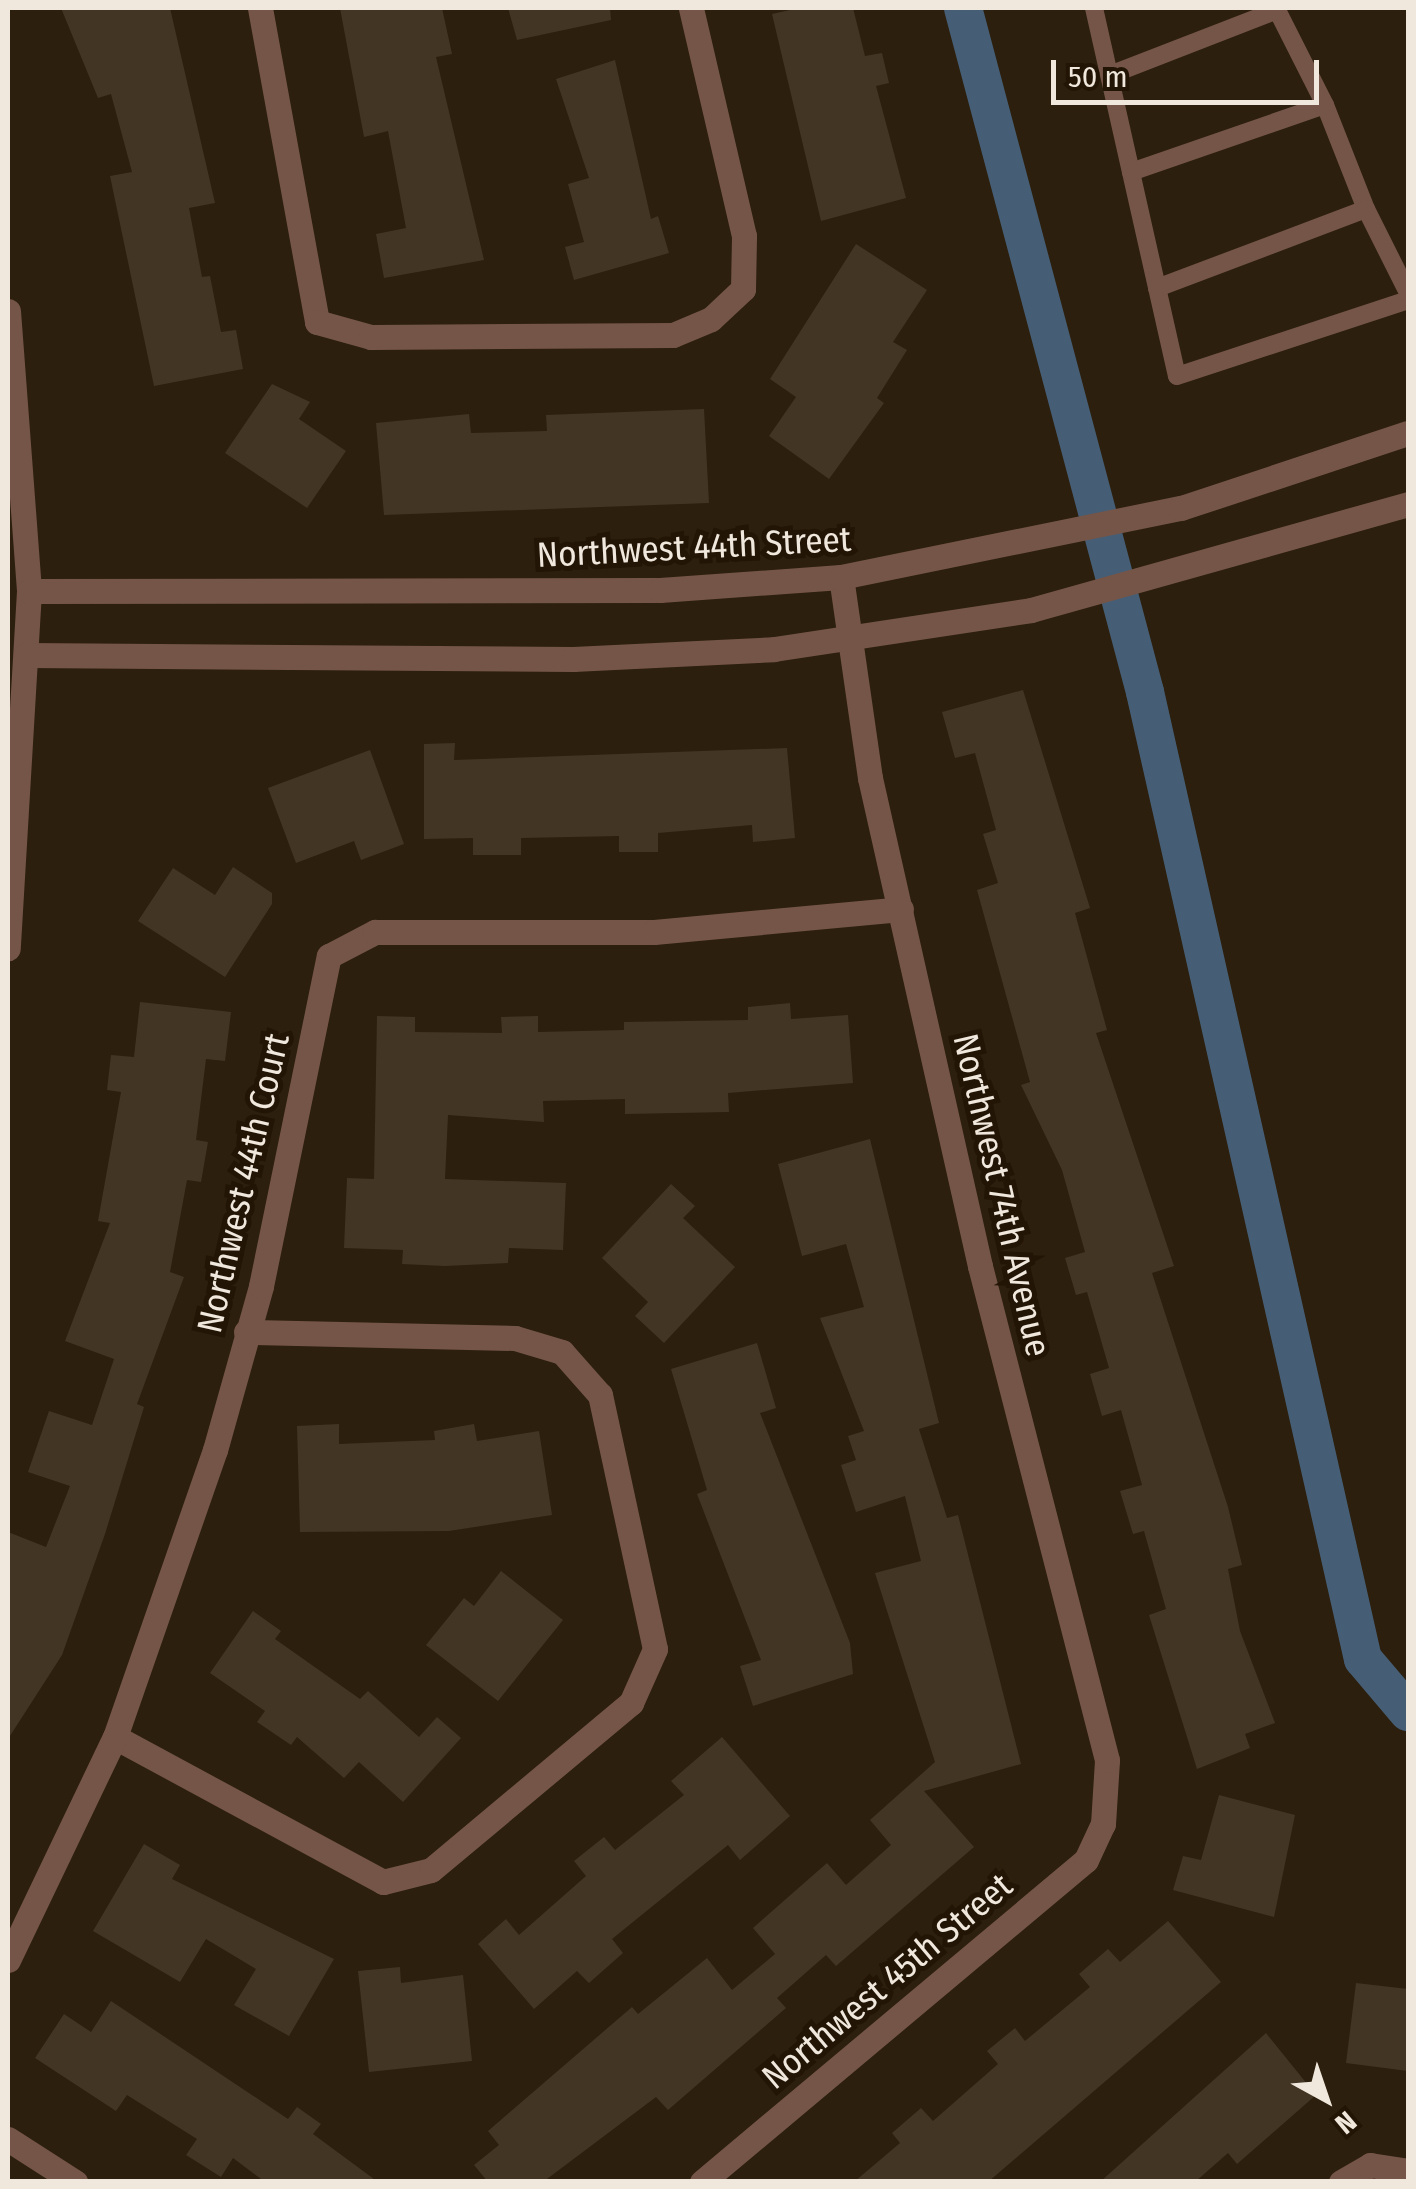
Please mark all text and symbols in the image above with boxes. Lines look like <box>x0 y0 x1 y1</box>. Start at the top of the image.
scale bar <box>1056 40 1324 102</box>
text: 50 m <box>1068 59 1128 95</box>
street label: Northwest 44th Street <box>536 518 852 576</box>
street label: Northwest 44th Court <box>188 1029 298 1337</box>
street label: Northwest 74th Avenue <box>944 1030 1060 1360</box>
street label: Northwest 45th Street <box>754 1864 1020 2098</box>
north arrow <box>1276 2049 1376 2149</box>
text: N <box>1329 2104 1363 2140</box>

